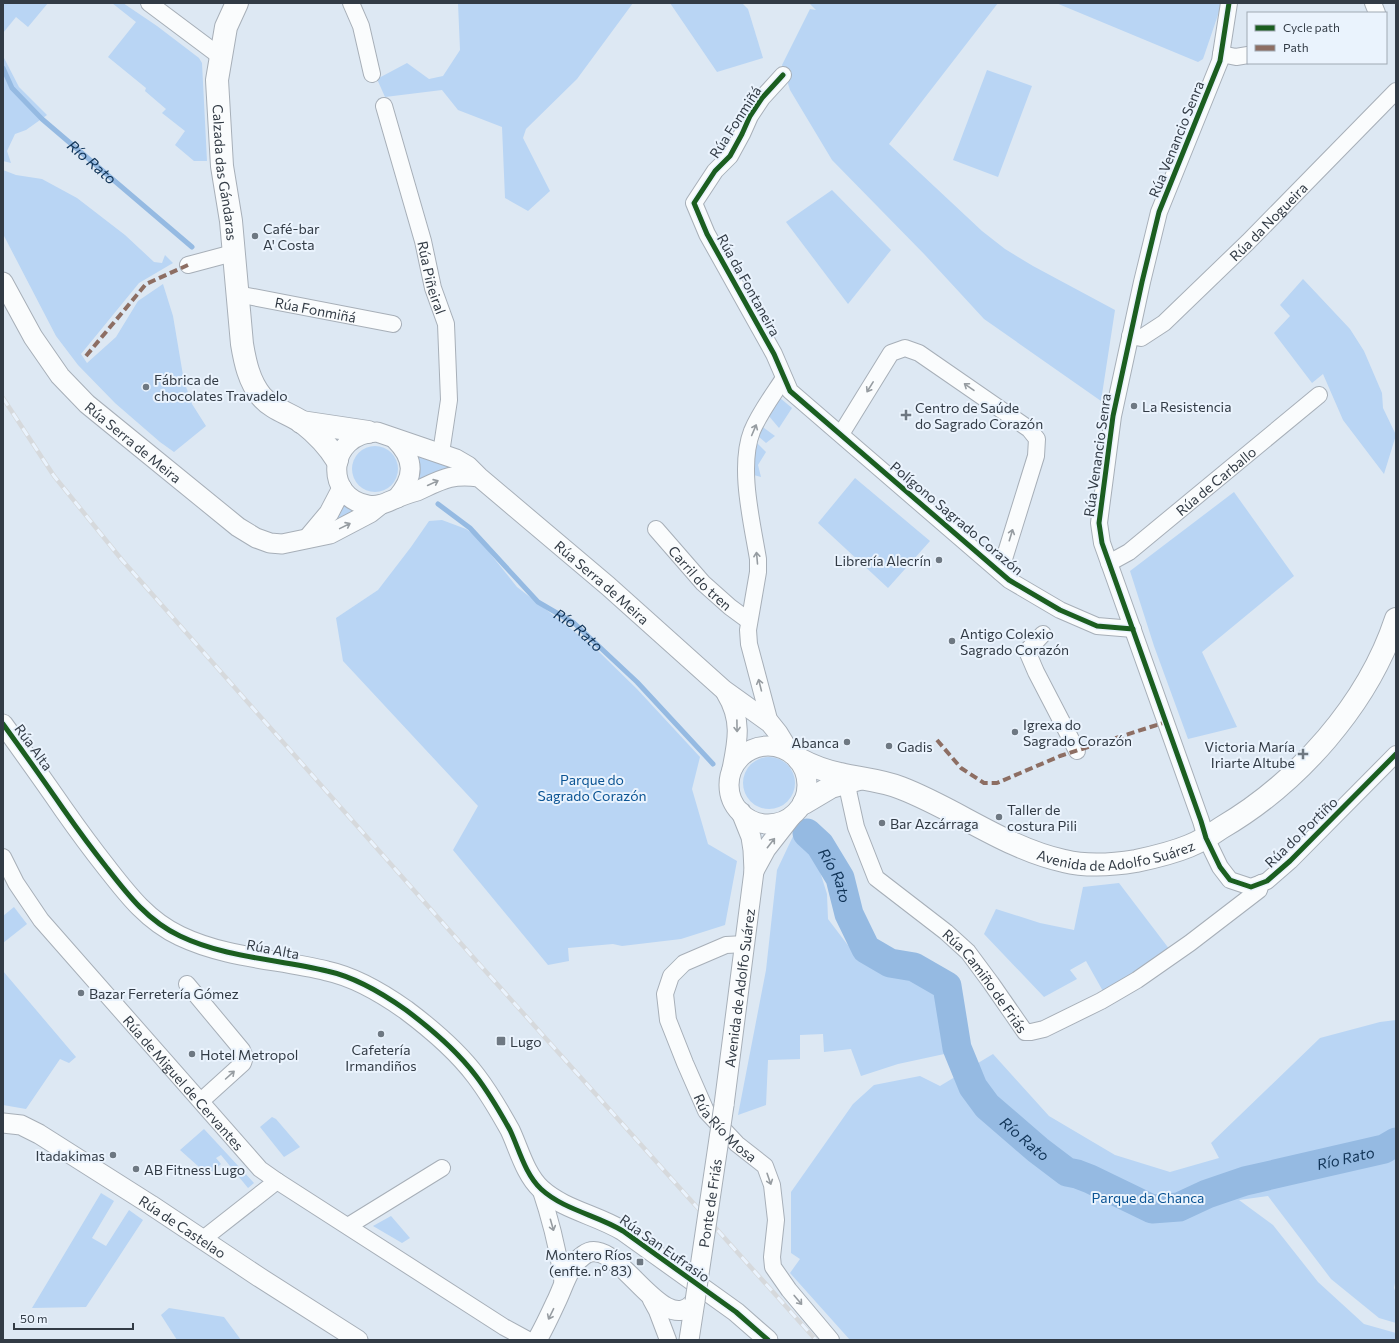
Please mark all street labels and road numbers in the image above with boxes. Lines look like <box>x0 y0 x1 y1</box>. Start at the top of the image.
street label: Rúa Venancio Senra <box>1145 78 1207 200</box>
street label: Rúa Fonmiñá <box>705 83 765 161</box>
street label: Calzada das Gándaras <box>210 104 241 241</box>
street label: Rúa da Nogueira <box>1226 179 1310 264</box>
street label: Rúa da Fontaneira <box>714 231 784 339</box>
street label: Rúa Piñeiral <box>415 239 450 316</box>
street label: Rúa Fonmiñá <box>273 293 358 325</box>
street label: Rúa Venancio Senra <box>1080 392 1114 518</box>
street label: Rúa Serra de Meira <box>82 398 185 486</box>
street label: Rúa de Carballo <box>1172 442 1259 519</box>
street label: Polígono Sagrado Corazón <box>887 457 1027 579</box>
street label: Rúa Serra de Meira <box>552 537 653 627</box>
street label: Carril do tren <box>665 542 736 613</box>
street label: Rúa Alta <box>11 720 57 774</box>
street label: Rúa do Portiño <box>1261 793 1341 871</box>
street label: Avenida de Adolfo Suárez <box>1035 836 1197 873</box>
street label: Avenida de Adolfo Suárez <box>720 907 758 1068</box>
street label: Rúa Camiño de Friás <box>940 925 1031 1036</box>
street label: Rúa Alta <box>245 936 301 962</box>
street label: Rúa de Miguel de Cervantes <box>120 1011 248 1153</box>
street label: Rúa Río Mosa <box>691 1091 760 1165</box>
street label: Ponte de Friás <box>695 1158 724 1249</box>
street label: Rúa de Castelao <box>136 1191 229 1261</box>
street label: Rúa San Eufrasio <box>617 1211 713 1285</box>

